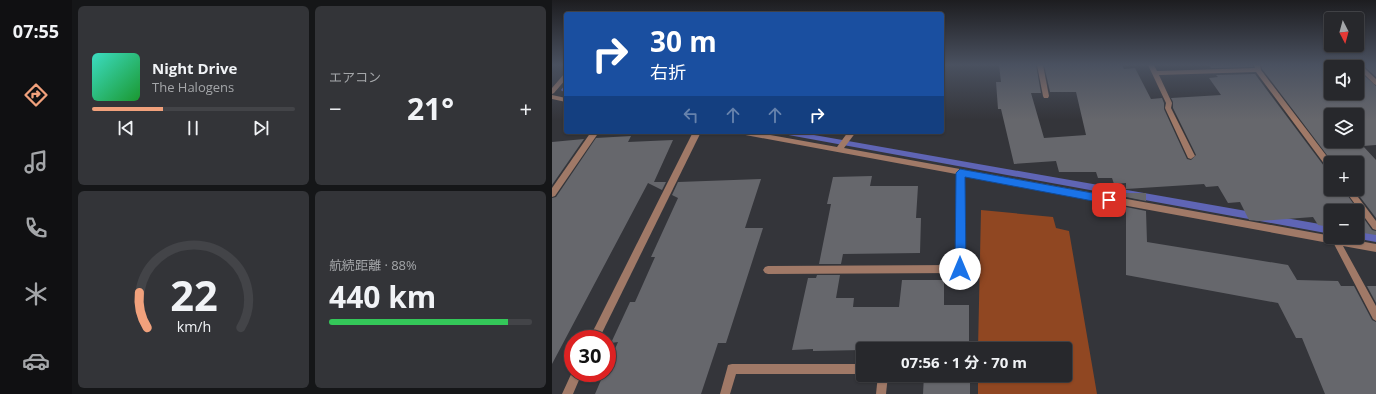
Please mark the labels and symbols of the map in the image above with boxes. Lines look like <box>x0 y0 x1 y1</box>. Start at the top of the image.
north arrow <box>1324 12 1364 52</box>
pin <box>1092 183 1126 217</box>
position arrow <box>939 248 981 290</box>
speed limit sign: 30 <box>564 330 616 382</box>

